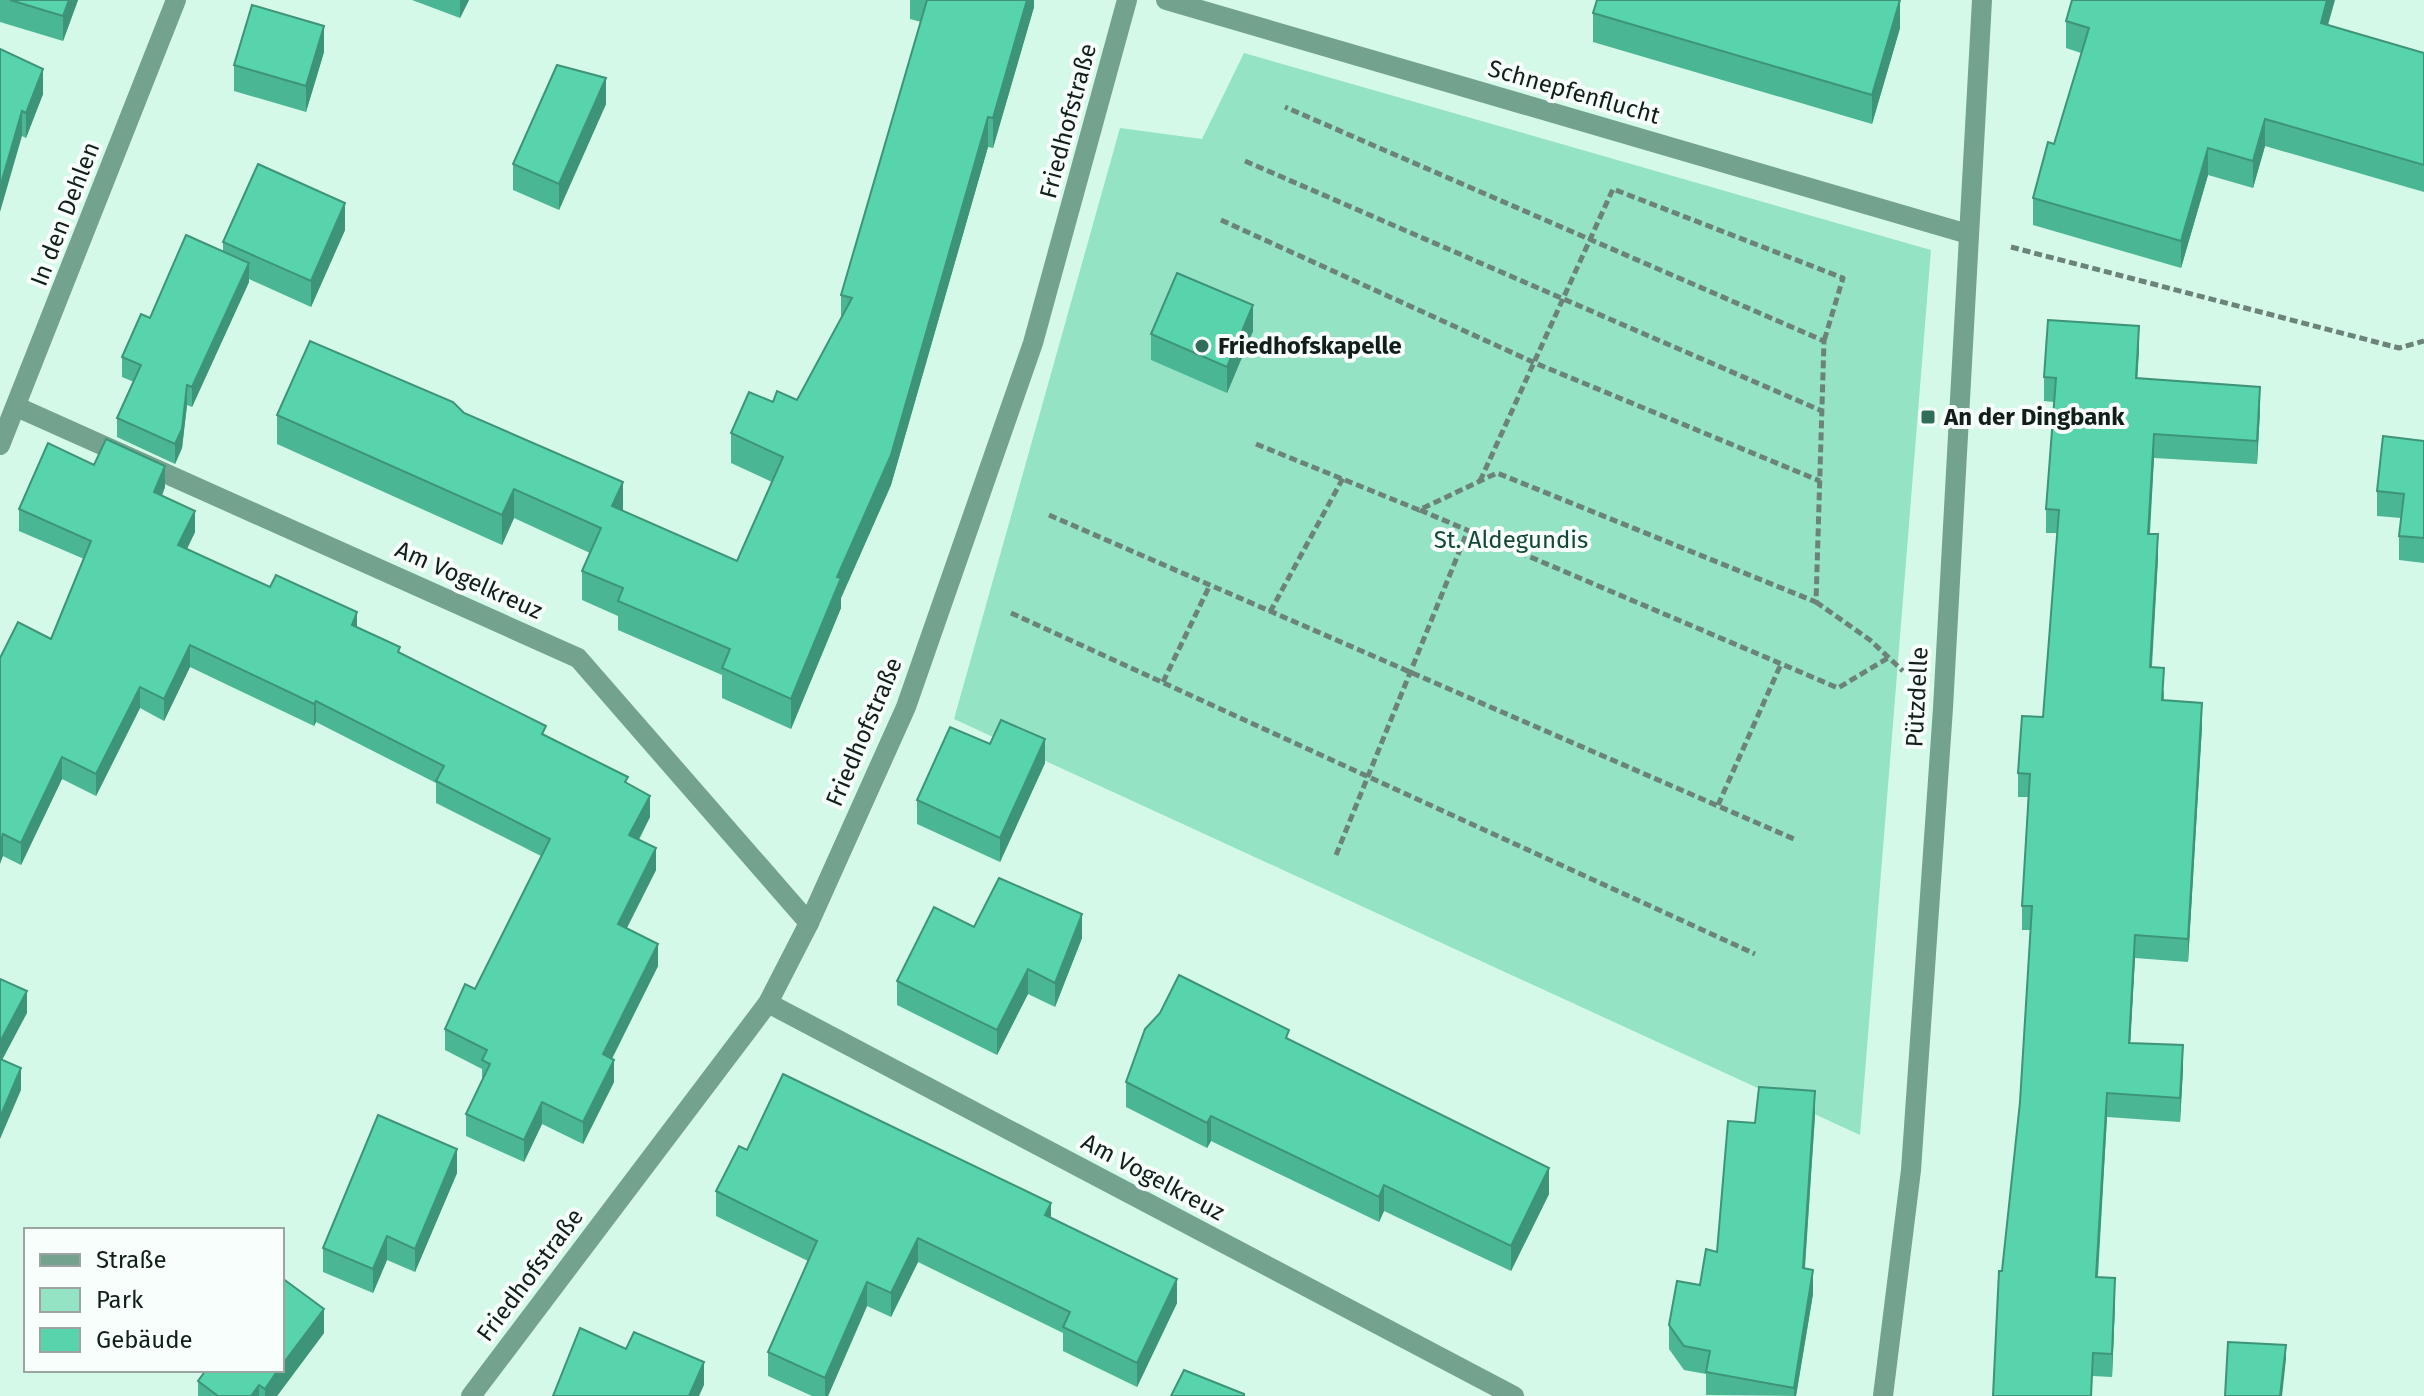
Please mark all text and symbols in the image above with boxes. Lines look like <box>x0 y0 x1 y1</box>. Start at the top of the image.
street label: Friedhofstraße <box>1034 41 1102 201</box>
street label: Schnepfenflucht <box>1485 54 1663 130</box>
street label: In den Dehlen <box>25 138 105 290</box>
place label: Friedhofskapelle <box>1218 332 1402 360</box>
marker: Friedhofskapelle <box>1193 337 1211 355</box>
place label: An der Dingbank <box>1943 403 2125 431</box>
marker: An der Dingbank <box>1919 408 1937 426</box>
park label: St. Aldegundis <box>1434 526 1588 554</box>
street label: Am Vogelkreuz <box>391 535 547 625</box>
street label: Pützdelle <box>1900 646 1934 748</box>
street label: Friedhofstraße <box>820 653 908 811</box>
street label: Am Vogelkreuz <box>1077 1128 1229 1226</box>
street label: Friedhofstraße <box>471 1203 589 1347</box>
legend <box>24 1228 284 1372</box>
text: Straße <box>96 1246 167 1274</box>
text: Park <box>96 1286 144 1314</box>
text: Gebäude <box>96 1326 193 1354</box>

